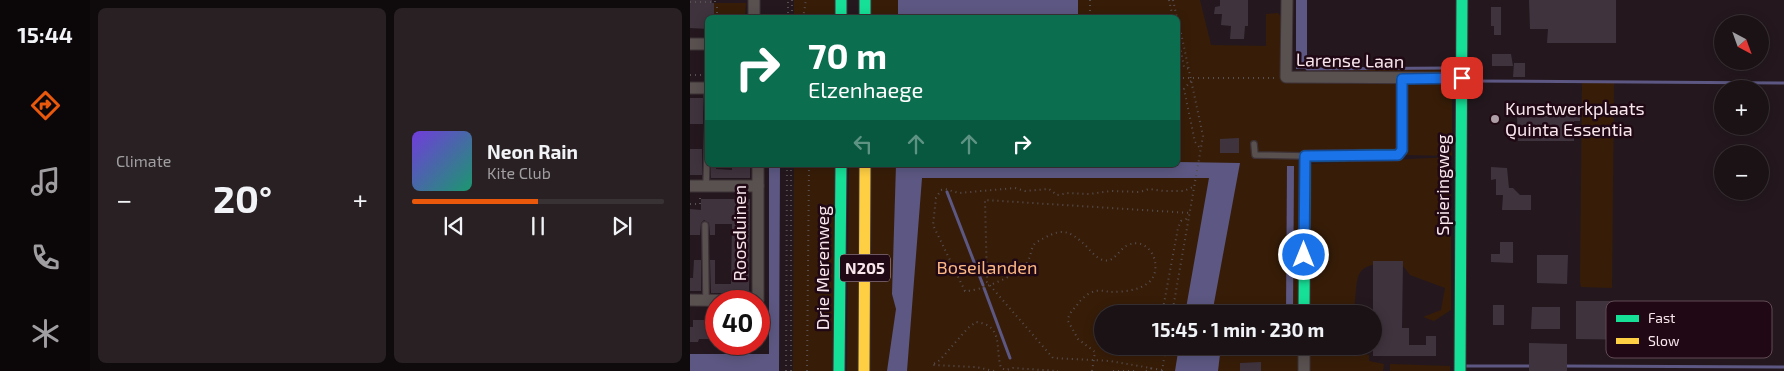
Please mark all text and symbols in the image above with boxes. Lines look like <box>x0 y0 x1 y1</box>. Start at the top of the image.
north arrow <box>1714 15 1769 70</box>
map controls <box>1714 15 1769 200</box>
text: 15:44 <box>17 21 73 47</box>
text: 70 m <box>808 34 887 76</box>
icon: right <box>725 35 790 100</box>
street label: Larense Laan <box>1296 48 1404 72</box>
pin <box>1441 57 1483 99</box>
icon: arrive <box>1448 64 1476 92</box>
text: Elzenhaege <box>808 76 923 102</box>
button: + <box>1714 80 1769 135</box>
icon: directions <box>28 88 63 123</box>
place label: Kunstwerkplaats Quinta Essentia <box>1505 97 1645 140</box>
marker: Kunstwerkplaats Quinta Essentia <box>1489 113 1501 125</box>
icon: left <box>849 130 877 158</box>
icon: ahead <box>902 130 930 158</box>
icon: ahead <box>955 130 983 158</box>
icon: right <box>1008 130 1036 158</box>
street label: Spieringweg <box>1431 134 1453 236</box>
text: Neon Rain <box>487 140 578 163</box>
button: − <box>1714 145 1769 200</box>
text: Climate <box>116 151 171 170</box>
text: Kite Club <box>487 163 551 182</box>
icon: music <box>28 164 63 199</box>
text: 20° <box>213 175 272 221</box>
text: − <box>116 182 132 216</box>
text: + <box>353 182 368 216</box>
street label: Roosduinen <box>728 185 750 281</box>
street label: Drie Merenweg <box>811 206 833 330</box>
icon: previous <box>440 212 468 240</box>
icon: pause <box>524 212 552 240</box>
icon: next <box>608 212 636 240</box>
position arrow <box>1277 228 1329 280</box>
icon: phone <box>28 240 63 275</box>
road number: N205 <box>840 254 890 282</box>
park label: Boseilanden <box>937 256 1037 278</box>
speed limit sign: 40 <box>705 290 770 355</box>
legend <box>1606 301 1772 358</box>
text: Fast <box>1648 309 1675 326</box>
icon: climate <box>28 316 63 351</box>
text: 15:45 · 1 min · 230 m <box>1152 318 1324 341</box>
text: Slow <box>1648 332 1680 349</box>

